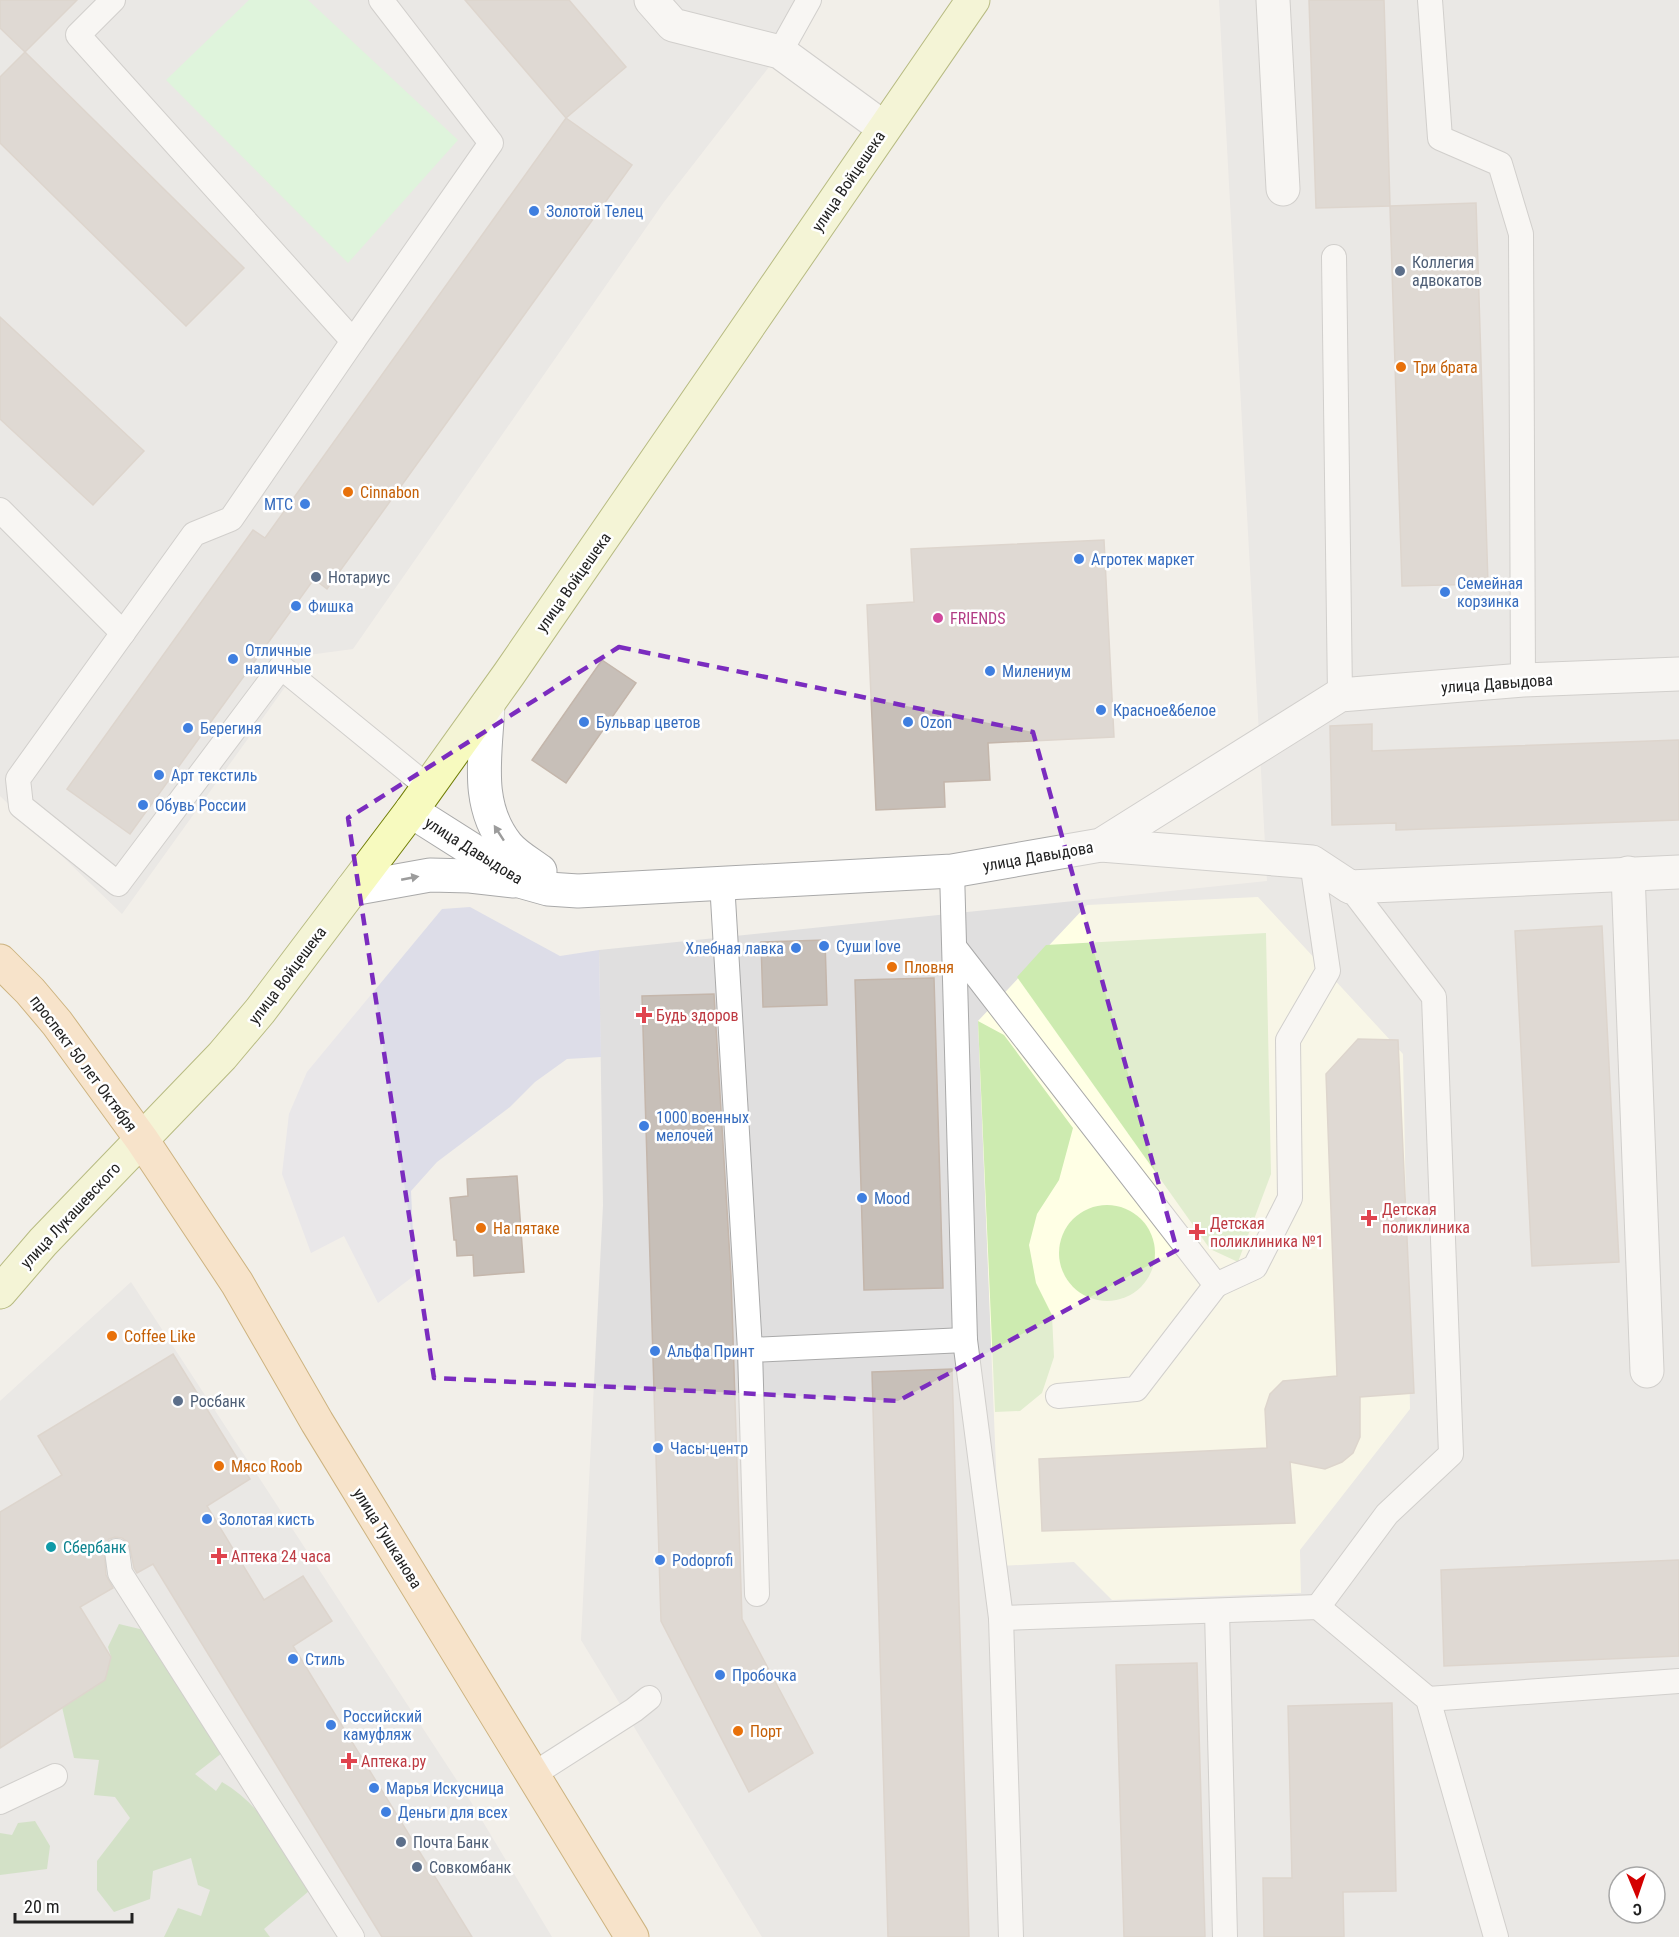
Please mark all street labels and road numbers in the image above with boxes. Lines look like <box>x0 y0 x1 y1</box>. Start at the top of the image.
street label: улица Войцешека <box>808 127 889 235</box>
street label: улица Войцешека <box>532 529 615 636</box>
street label: улица Давыдова <box>1441 670 1553 697</box>
street label: улица Давыдова <box>421 813 526 888</box>
street label: улица Давыдова <box>981 837 1095 876</box>
street label: улица Войцешека <box>245 923 330 1028</box>
street label: проспект 50 лет Октября <box>26 991 141 1135</box>
street label: улица Лукашевского <box>16 1158 124 1272</box>
street label: улица Тушканова <box>349 1484 426 1592</box>

